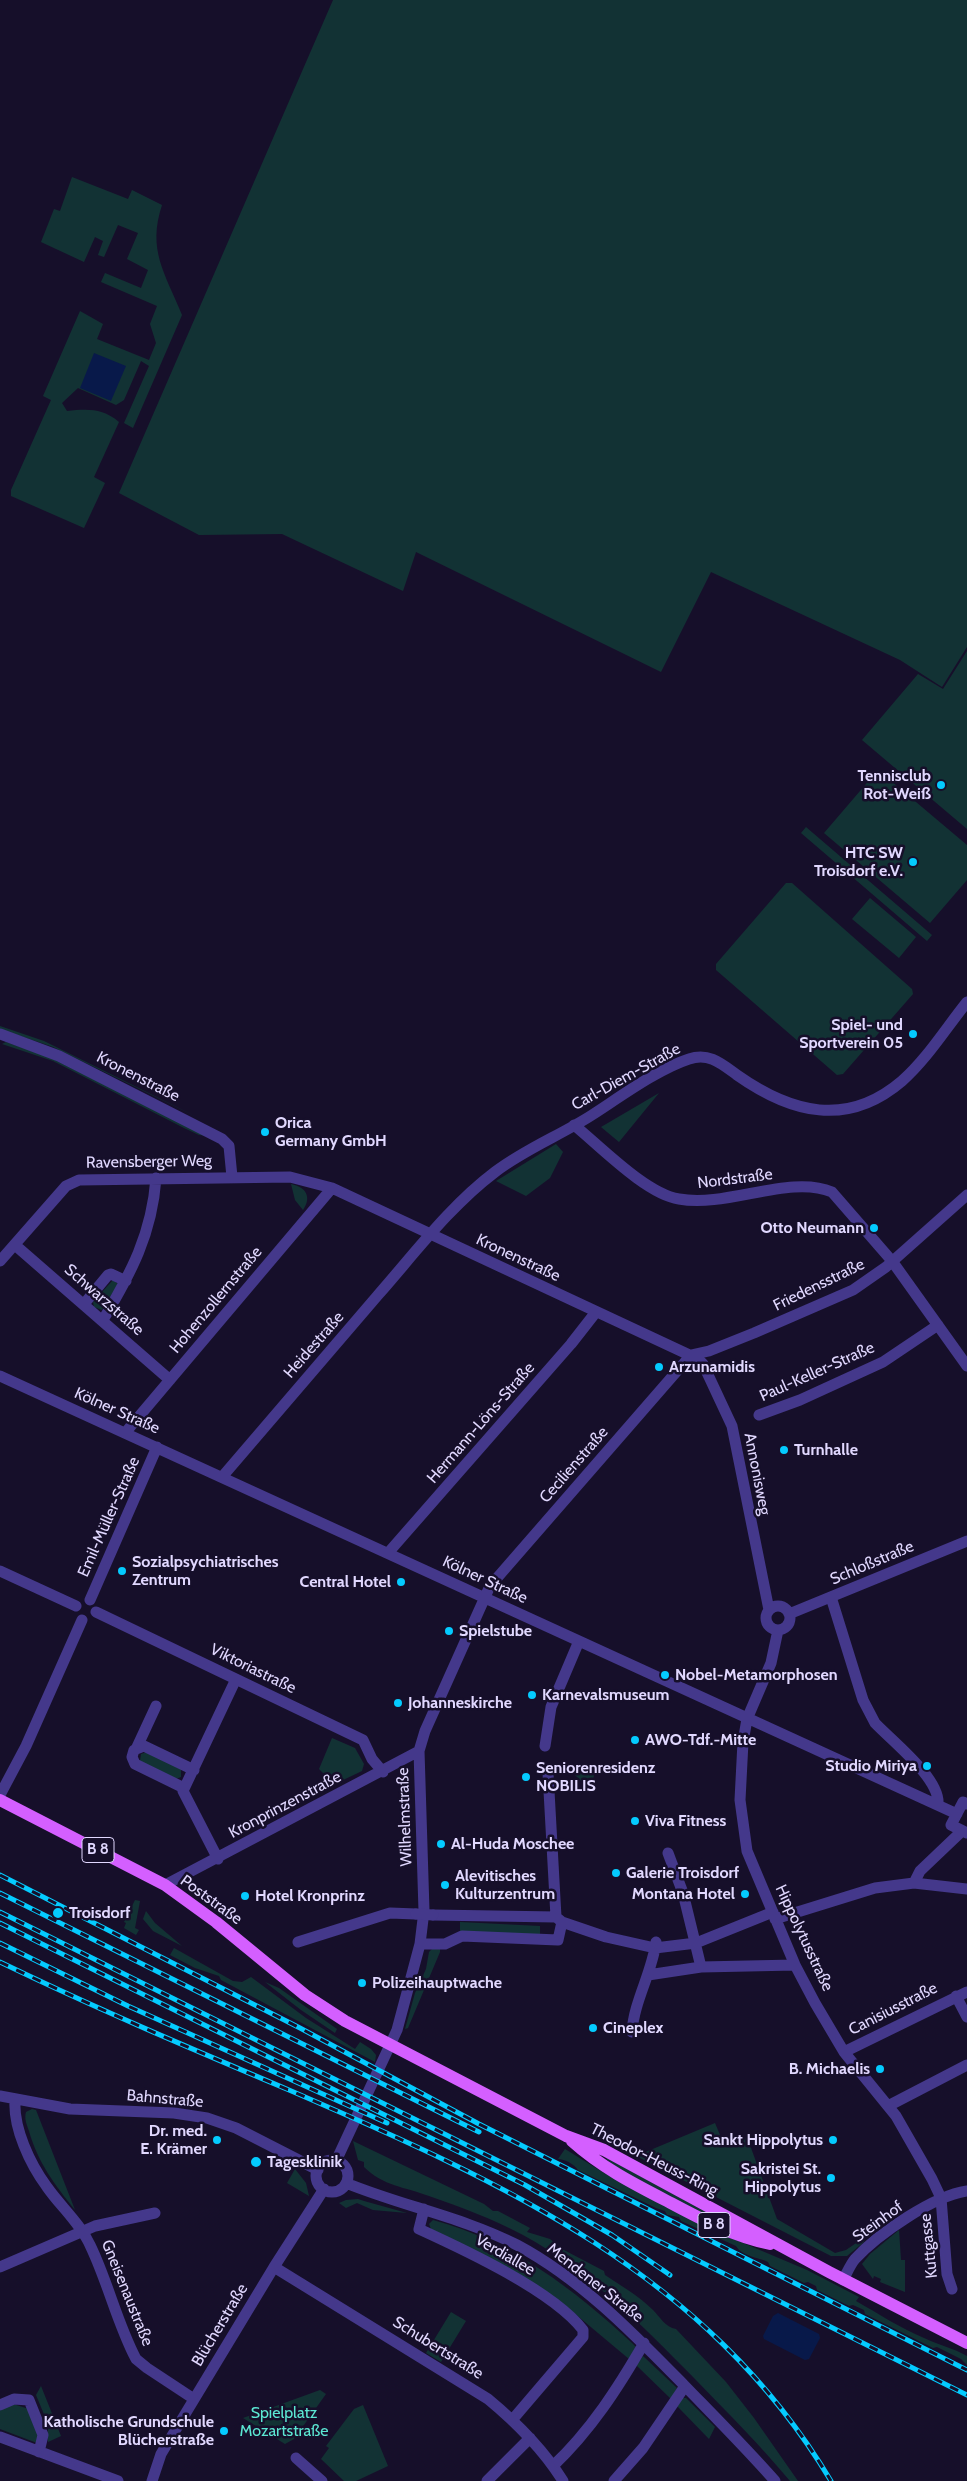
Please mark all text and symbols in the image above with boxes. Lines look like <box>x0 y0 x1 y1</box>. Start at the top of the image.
place label: Tennisclub Rot-Weiß <box>857 766 931 804</box>
marker: Tennisclub Rot-Weiß <box>935 779 947 791</box>
place label: HTC SW Troisdorf e.V. <box>814 843 903 881</box>
marker: HTC SW Troisdorf e.V. <box>907 856 919 868</box>
place label: Spiel- und Sportverein 05 <box>799 1015 903 1053</box>
marker: Spiel- und Sportverein 05 <box>907 1028 919 1040</box>
street label: Carl-Diem-Straße <box>568 1039 684 1115</box>
street label: Kronenstraße <box>93 1048 183 1106</box>
place label: Orica Germany GmbH <box>275 1113 387 1151</box>
marker: Orica Germany GmbH <box>259 1126 271 1138</box>
street label: Ravensberger Weg <box>86 1151 212 1173</box>
street label: Nordstraße <box>696 1165 774 1193</box>
place label: Otto Neumann <box>760 1218 864 1238</box>
marker: Otto Neumann <box>868 1222 880 1234</box>
street label: Kronenstraße <box>473 1230 563 1286</box>
street label: Hohenzollernstraße <box>166 1243 266 1357</box>
street label: Friedensstraße <box>770 1255 868 1315</box>
street label: Schwarzstraße <box>60 1260 148 1340</box>
street label: Heidestraße <box>280 1308 348 1382</box>
street label: Paul-Keller-Straße <box>757 1338 877 1406</box>
place label: Arzunamidis <box>669 1357 755 1377</box>
street label: Hermann-Löns-Straße <box>423 1359 539 1487</box>
marker: Arzunamidis <box>653 1361 665 1373</box>
street label: Kölner Straße <box>71 1384 163 1438</box>
street label: Cecilienstraße <box>536 1423 612 1507</box>
street label: Annonisweg <box>740 1431 774 1517</box>
place label: Turnhalle <box>794 1440 858 1460</box>
marker: Turnhalle <box>778 1444 790 1456</box>
street label: Emil-Müller-Straße <box>74 1454 144 1580</box>
street label: Schloßstraße <box>827 1537 917 1589</box>
place label: Sozialpsychiatrisches Zentrum <box>132 1552 278 1590</box>
street label: Kölner Straße <box>440 1552 530 1608</box>
marker: Sozialpsychiatrisches Zentrum <box>116 1565 128 1577</box>
place label: Central Hotel <box>300 1572 391 1592</box>
marker: Central Hotel <box>395 1576 407 1588</box>
place label: Spielstube <box>459 1621 532 1641</box>
marker: Spielstube <box>443 1625 455 1637</box>
street label: Viktoriastraße <box>207 1640 299 1698</box>
place label: Nobel-Metamorphosen <box>675 1665 838 1685</box>
marker: Nobel-Metamorphosen <box>659 1669 671 1681</box>
place label: Karnevalsmuseum <box>542 1685 669 1705</box>
marker: Karnevalsmuseum <box>526 1689 538 1701</box>
place label: Johanneskirche <box>408 1693 512 1713</box>
marker: Johanneskirche <box>392 1697 404 1709</box>
place label: AWO-Tdf.-Mitte <box>645 1730 756 1750</box>
marker: AWO-Tdf.-Mitte <box>629 1734 641 1746</box>
place label: Studio Miriya <box>825 1756 917 1776</box>
place label: Seniorenresidenz NOBILIS <box>536 1758 655 1796</box>
marker: Studio Miriya <box>921 1760 933 1772</box>
street label: Kronprinzenstraße <box>226 1767 344 1843</box>
street label: Wilhelmstraße <box>394 1767 416 1867</box>
marker: Seniorenresidenz NOBILIS <box>520 1771 532 1783</box>
place label: Viva Fitness <box>645 1811 726 1831</box>
marker: Viva Fitness <box>629 1815 641 1827</box>
place label: Al-Huda Moschee <box>451 1834 574 1854</box>
road number: B 8 <box>82 1838 114 1862</box>
marker: Al-Huda Moschee <box>435 1838 447 1850</box>
place label: Galerie Troisdorf <box>626 1863 739 1883</box>
place label: Alevitisches Kulturzentrum <box>455 1866 555 1904</box>
marker: Galerie Troisdorf <box>610 1867 622 1879</box>
street label: Poststraße <box>176 1871 246 1929</box>
marker: Alevitisches Kulturzentrum <box>439 1879 451 1891</box>
street label: Hippolytusstraße <box>771 1882 837 1994</box>
place label: Montana Hotel <box>632 1884 735 1904</box>
place label: Hotel Kronprinz <box>255 1886 365 1906</box>
marker: Montana Hotel <box>739 1888 751 1900</box>
marker: Hotel Kronprinz <box>239 1890 251 1902</box>
place label: Troisdorf <box>69 1903 130 1923</box>
marker: Troisdorf <box>51 1906 65 1920</box>
place label: Polizeihauptwache <box>372 1973 502 1993</box>
marker: Polizeihauptwache <box>356 1977 368 1989</box>
street label: Canisiusstraße <box>845 1978 941 2040</box>
place label: Cineplex <box>603 2018 663 2038</box>
marker: Cineplex <box>587 2022 599 2034</box>
place label: B. Michaelis <box>789 2059 870 2079</box>
marker: B. Michaelis <box>874 2063 886 2075</box>
street label: Bahnstraße <box>126 2086 204 2112</box>
street label: Theodor-Heuss-Ring <box>587 2119 721 2201</box>
place label: Dr. med. E. Krämer <box>140 2121 207 2159</box>
place label: Sankt Hippolytus <box>703 2130 823 2150</box>
marker: Dr. med. E. Krämer <box>211 2134 223 2146</box>
marker: Sankt Hippolytus <box>827 2134 839 2146</box>
place label: Tagesklinik <box>267 2152 342 2172</box>
marker: Tagesklinik <box>249 2155 263 2169</box>
place label: Sakristei St. Hippolytus <box>741 2159 821 2197</box>
marker: Sakristei St. Hippolytus <box>825 2172 837 2184</box>
street label: Steinhof <box>849 2197 907 2247</box>
road number: B 8 <box>698 2212 730 2238</box>
street label: Kuttgasse <box>916 2213 942 2279</box>
street label: Verdiallee <box>472 2230 538 2280</box>
street label: Gneisenaustraße <box>97 2237 157 2349</box>
street label: Mendener Straße <box>543 2239 647 2327</box>
street label: Blücherstraße <box>188 2280 252 2370</box>
street label: Schubertstraße <box>389 2313 487 2383</box>
park label: Spielplatz Mozartstraße <box>239 2403 329 2441</box>
place label: Katholische Grundschule Blücherstraße <box>43 2412 214 2450</box>
marker: Katholische Grundschule Blücherstraße <box>218 2425 230 2437</box>

